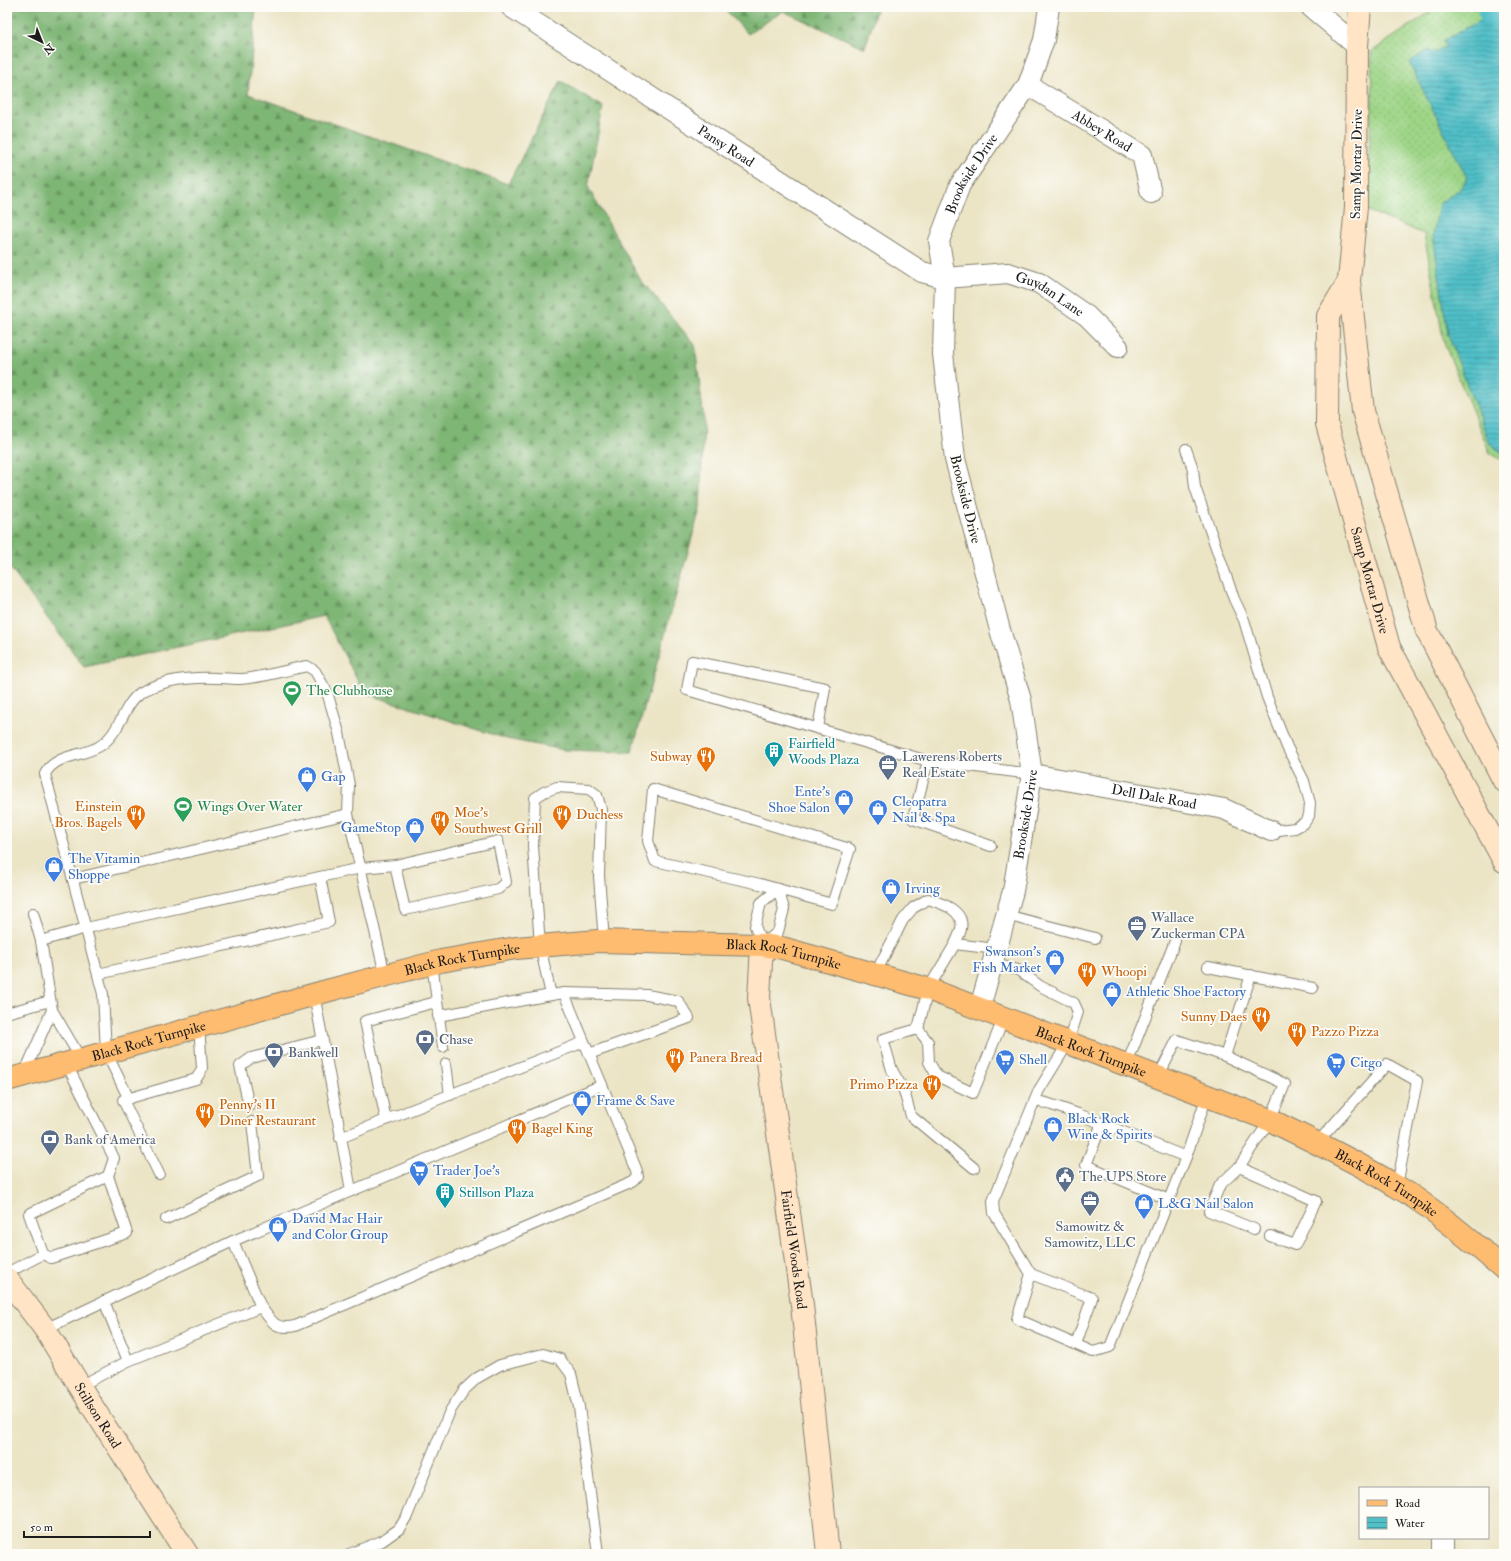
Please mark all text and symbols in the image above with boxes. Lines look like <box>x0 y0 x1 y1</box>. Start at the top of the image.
north arrow <box>22 22 62 62</box>
text: N <box>40 40 57 58</box>
street label: Abbey Road <box>1068 106 1135 156</box>
street label: Samp Mortar Drive <box>1347 109 1367 219</box>
street label: Pansy Road <box>694 122 758 171</box>
street label: Brookside Drive <box>942 130 1002 216</box>
street label: Guydan Lane <box>1013 268 1087 320</box>
street label: Brookside Drive <box>946 453 985 545</box>
street label: Samp Mortar Drive <box>1347 525 1393 636</box>
sports icon: The Clubhouse <box>281 679 303 707</box>
place label: The Clubhouse <box>306 682 392 699</box>
place label: Fairfield Woods Plaza <box>787 735 859 768</box>
building icon: Fairfield Woods Plaza <box>763 740 785 768</box>
restaurant icon: Subway <box>695 745 717 773</box>
place label: Subway <box>650 748 693 766</box>
place label: Lawerens Roberts Real Estate <box>902 748 1002 781</box>
office icon: Lawerens Roberts Real Estate <box>877 753 899 781</box>
shop icon: Gap <box>296 765 318 793</box>
place label: Gap <box>321 768 346 786</box>
street label: Brookside Drive <box>1010 768 1041 861</box>
street label: Dell Dale Road <box>1110 781 1198 813</box>
place label: Ente's Shoe Salon <box>768 783 830 816</box>
shop icon: Ente's Shoe Salon <box>833 788 855 816</box>
place label: Cleopatra Nail & Spa <box>892 793 956 827</box>
sports icon: Wings Over Water <box>172 795 194 823</box>
place label: Einstein Bros. Bagels <box>54 798 122 831</box>
place label: Wings Over Water <box>196 798 303 815</box>
shop icon: Cleopatra Nail & Spa <box>867 798 889 826</box>
restaurant icon: Einstein Bros. Bagels <box>125 803 147 831</box>
restaurant icon: Duchess <box>551 803 573 831</box>
place label: Moe's Southwest Grill <box>454 804 542 837</box>
place label: Duchess <box>576 806 623 823</box>
restaurant icon: Moe's Southwest Grill <box>429 809 451 837</box>
shop icon: GameStop <box>404 816 426 844</box>
place label: GameStop <box>341 819 401 837</box>
place label: The Vitamin Shoppe <box>68 850 140 884</box>
shop icon: The Vitamin Shoppe <box>43 855 65 883</box>
shop icon: Irving <box>880 877 902 905</box>
place label: Irving <box>905 880 941 897</box>
place label: Wallace Zuckerman CPA <box>1150 909 1246 942</box>
office icon: Wallace Zuckerman CPA <box>1126 914 1148 942</box>
street label: Black Rock Turnpike <box>726 936 843 973</box>
street label: Black Rock Turnpike <box>402 940 520 979</box>
place label: Swanson's Fish Market <box>972 943 1041 976</box>
shop icon: Swanson's Fish Market <box>1044 948 1066 976</box>
restaurant icon: Whoopi <box>1076 960 1098 988</box>
place label: Whoopi <box>1100 963 1147 981</box>
shop icon: Athletic Shoe Factory <box>1101 980 1123 1008</box>
place label: Athletic Shoe Factory <box>1125 983 1247 1001</box>
restaurant icon: Sunny Daes <box>1250 1005 1272 1033</box>
place label: Sunny Daes <box>1181 1008 1247 1026</box>
street label: Black Rock Turnpike <box>90 1017 208 1065</box>
restaurant icon: Pazzo Pizza <box>1286 1020 1308 1048</box>
street label: Black Rock Turnpike <box>1033 1023 1149 1081</box>
place label: Pazzo Pizza <box>1311 1023 1379 1040</box>
bank icon: Chase <box>414 1028 436 1056</box>
place label: Chase <box>439 1031 473 1048</box>
bank icon: Bankwell <box>263 1041 285 1069</box>
place label: Bankwell <box>288 1044 339 1061</box>
restaurant icon: Panera Bread <box>664 1046 686 1074</box>
supermarket icon: Shell <box>994 1048 1016 1076</box>
place label: Panera Bread <box>689 1049 762 1066</box>
place label: Shell <box>1019 1051 1048 1068</box>
supermarket icon: Citgo <box>1325 1051 1347 1079</box>
place label: Citgo <box>1350 1054 1382 1071</box>
restaurant icon: Primo Pizza <box>921 1073 943 1101</box>
place label: Primo Pizza <box>849 1076 918 1093</box>
shop icon: Frame & Save <box>571 1089 593 1117</box>
place label: Frame & Save <box>596 1092 675 1109</box>
place label: Penny's II Diner Restaurant <box>219 1096 317 1129</box>
restaurant icon: Penny's II Diner Restaurant <box>194 1101 216 1129</box>
place label: Black Rock Wine & Spirits <box>1066 1110 1153 1144</box>
shop icon: Black Rock Wine & Spirits <box>1042 1115 1064 1143</box>
restaurant icon: Bagel King <box>506 1117 528 1145</box>
place label: Bagel King <box>531 1120 594 1137</box>
bank icon: Bank of America <box>39 1128 61 1156</box>
place label: Bank of America <box>64 1131 156 1148</box>
street label: Black Rock Turnpike <box>1332 1146 1441 1221</box>
supermarket icon: Trader Joe's <box>408 1159 430 1187</box>
place label: Trader Joe's <box>433 1162 500 1179</box>
public building icon: The UPS Store <box>1054 1165 1076 1193</box>
place label: The UPS Store <box>1079 1168 1166 1185</box>
building icon: Stillson Plaza <box>434 1181 456 1209</box>
place label: Stillson Plaza <box>459 1184 534 1201</box>
street label: Fairfield Woods Road <box>777 1189 810 1310</box>
office icon: Samowitz & Samowitz, LLC <box>1079 1189 1101 1217</box>
shop icon: L&G Nail Salon <box>1133 1192 1155 1220</box>
place label: L&G Nail Salon <box>1158 1195 1254 1212</box>
place label: David Mac Hair and Color Group <box>292 1210 388 1244</box>
shop icon: David Mac Hair and Color Group <box>267 1215 289 1243</box>
place label: Samowitz & Samowitz, LLC <box>1044 1218 1136 1251</box>
street label: Stillson Road <box>71 1380 125 1451</box>
legend <box>1359 1487 1489 1539</box>
text: Road <box>1395 1496 1420 1511</box>
scale bar <box>24 1513 150 1539</box>
text: Water <box>1394 1516 1425 1531</box>
text: 50 m <box>30 1520 54 1535</box>

